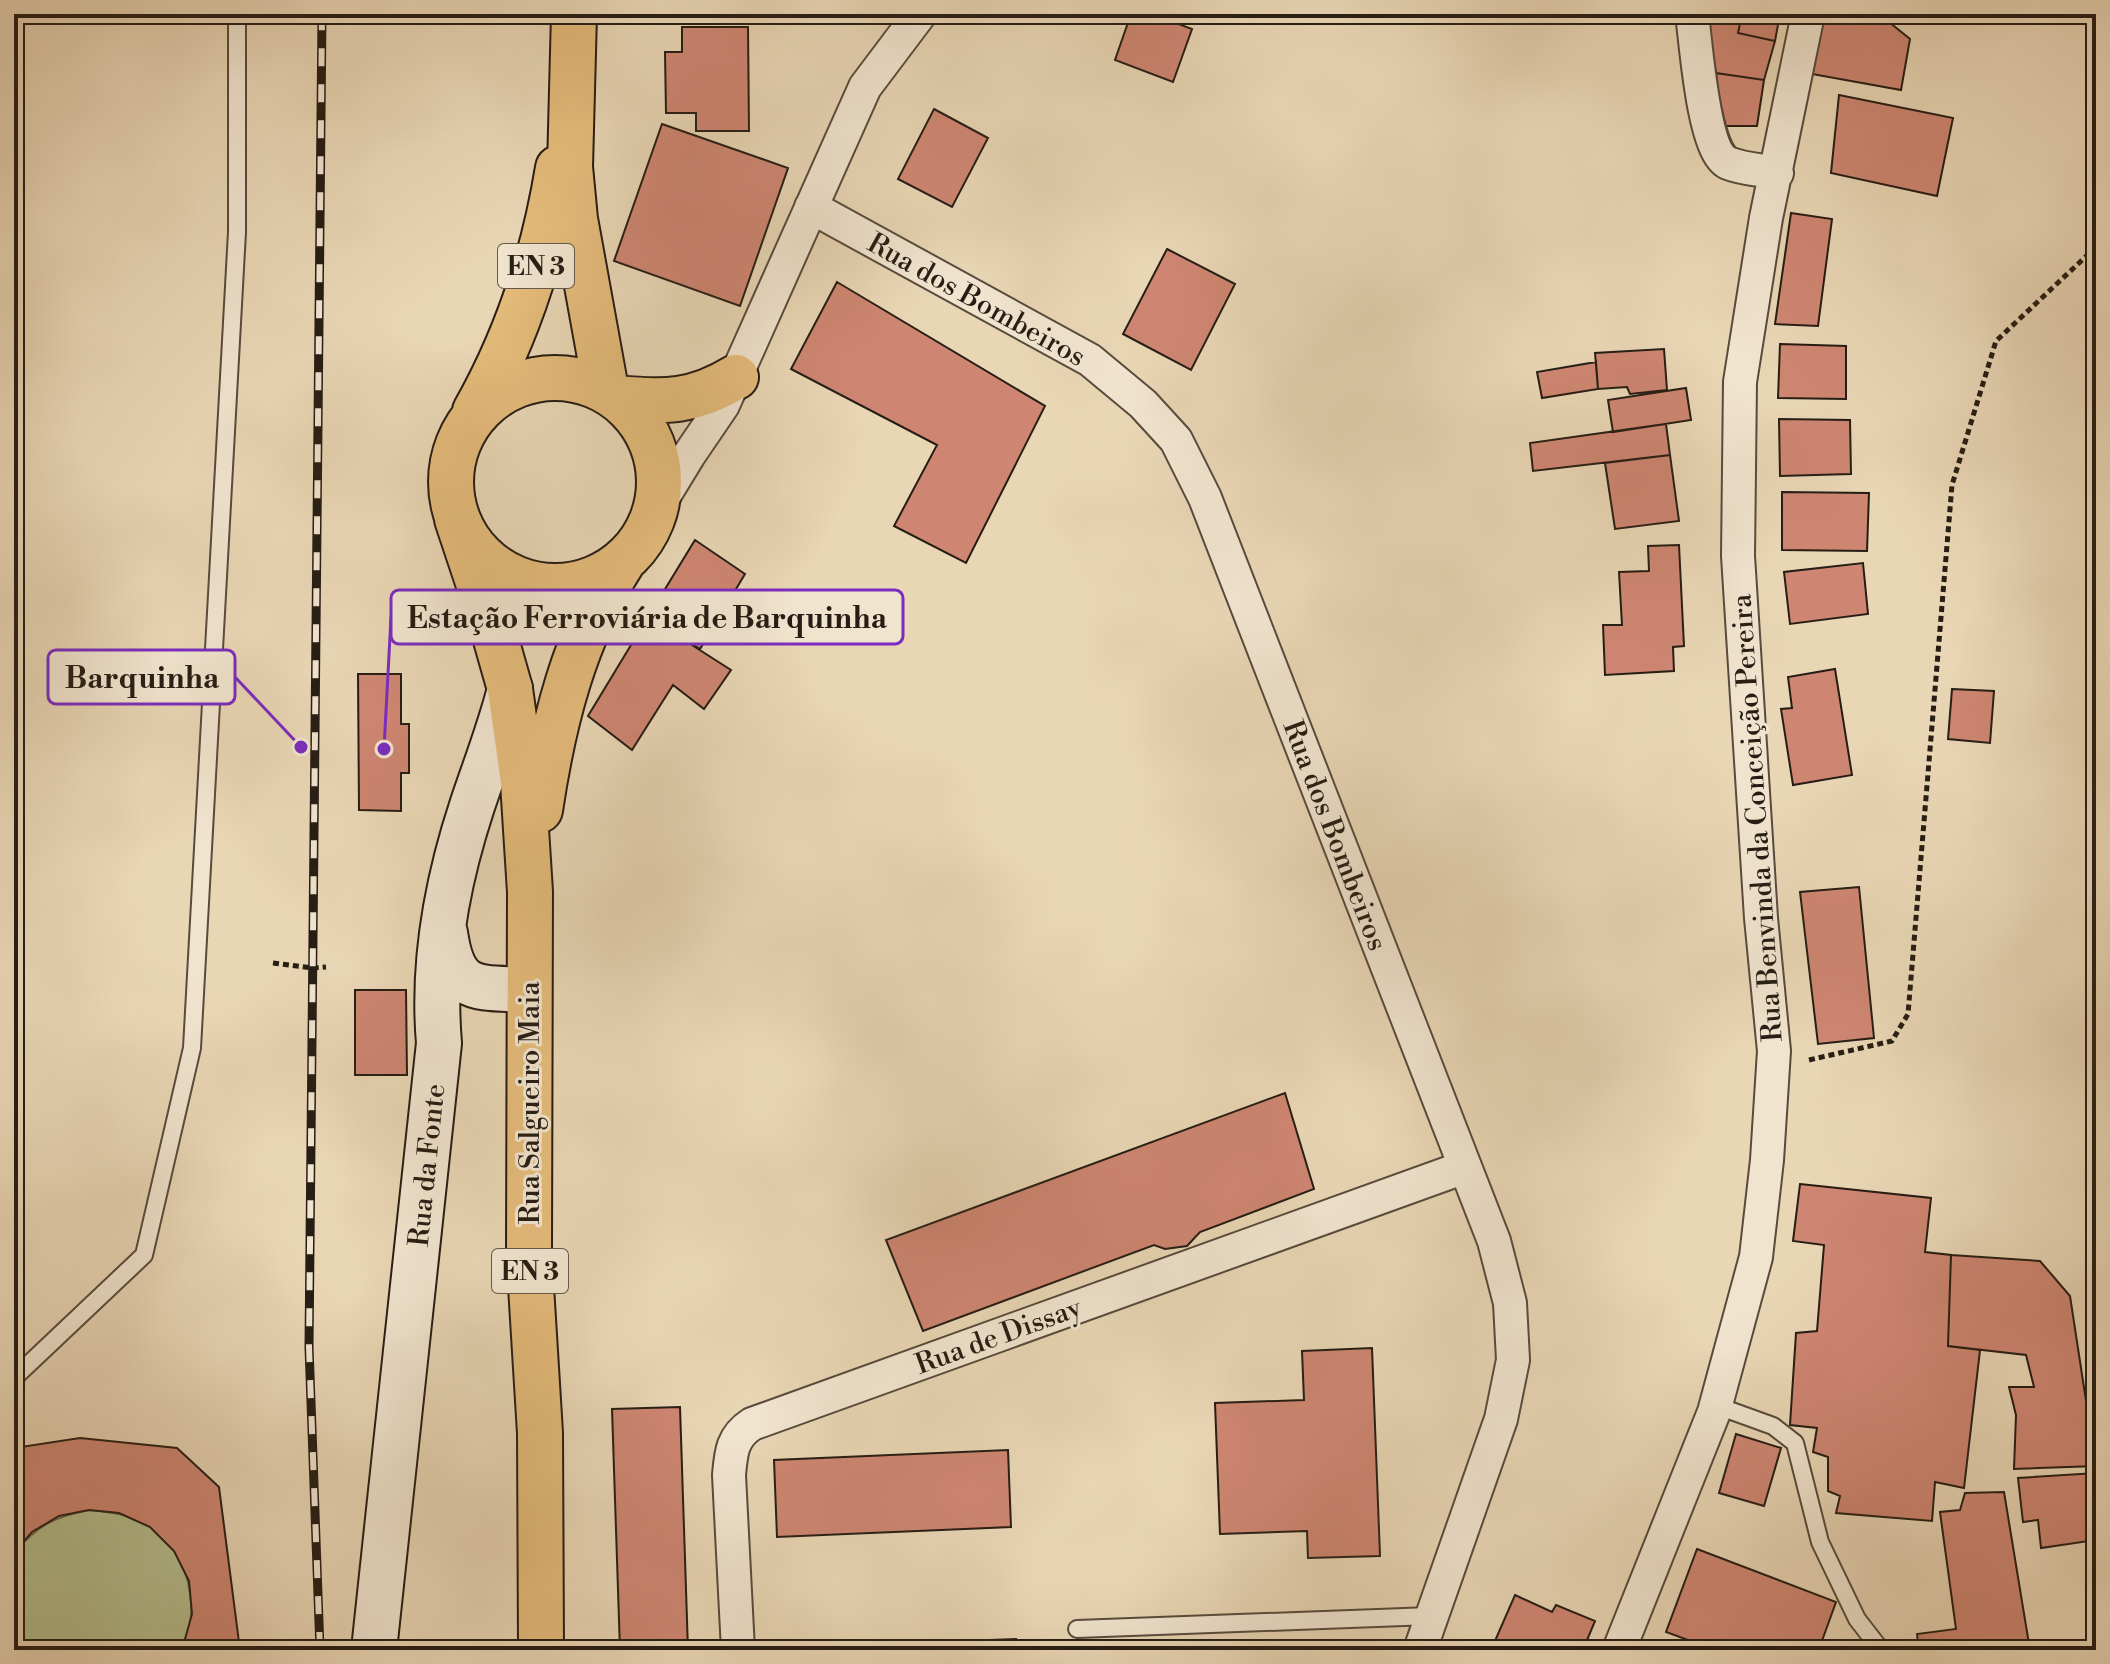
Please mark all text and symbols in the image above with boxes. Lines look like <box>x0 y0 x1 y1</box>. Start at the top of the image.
street label: Rua dos Bombeiros <box>861 226 1091 375</box>
road number: EN 3 <box>498 244 574 288</box>
callout: Estação Ferroviária de Barquinha <box>391 590 903 644</box>
street label: Rua Benvinda da Conceição Pereira <box>1724 592 1791 1043</box>
text: Estação Ferroviária de Barquinha <box>407 600 888 638</box>
callout: Barquinha <box>48 650 235 704</box>
text: Barquinha <box>65 660 220 698</box>
street label: Rua dos Bombeiros <box>1275 715 1395 956</box>
street label: Rua Salgueiro Maia <box>513 981 548 1225</box>
street label: Rua da Fonte <box>402 1082 453 1248</box>
road number: EN 3 <box>492 1249 568 1293</box>
street label: Rua de Dissay <box>911 1290 1087 1383</box>

